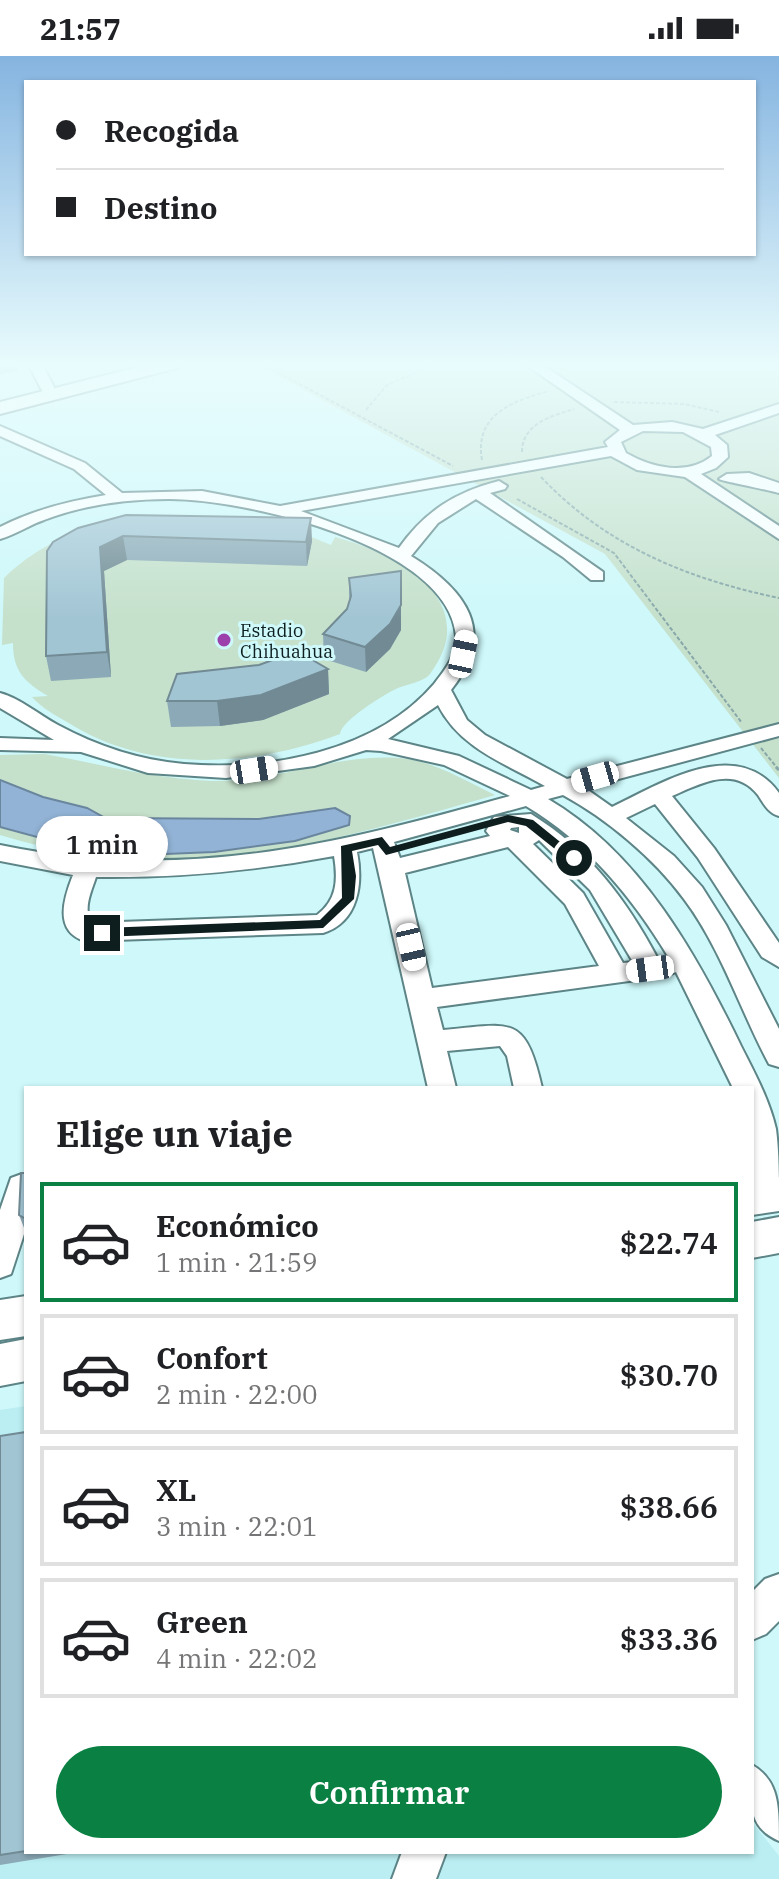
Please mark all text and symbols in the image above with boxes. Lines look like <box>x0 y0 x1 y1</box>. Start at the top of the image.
text: 21:57 <box>40 9 121 48</box>
text: Recogida <box>104 111 239 150</box>
text: Destino <box>104 188 218 227</box>
place label: Estadio Chihuahua <box>240 619 333 663</box>
car <box>446 628 480 680</box>
marker: Estadio Chihuahua <box>215 631 233 649</box>
car <box>228 754 280 786</box>
car <box>569 759 621 795</box>
callout: 1 min <box>36 817 168 873</box>
text: 1 min <box>66 827 138 861</box>
route start <box>556 840 592 876</box>
route end <box>84 915 120 951</box>
car <box>394 921 428 973</box>
car <box>625 954 675 984</box>
text: Elige un viaje <box>56 1110 293 1157</box>
icon: car <box>60 1206 132 1278</box>
text: Económico <box>156 1206 319 1245</box>
text: $22.74 <box>620 1223 718 1262</box>
text: 1 min · 21:59 <box>156 1245 318 1279</box>
icon: car <box>60 1338 132 1410</box>
text: Confort <box>156 1338 268 1377</box>
text: $30.70 <box>620 1355 718 1394</box>
text: 2 min · 22:00 <box>156 1377 318 1411</box>
icon: car <box>60 1470 132 1542</box>
text: XL <box>156 1470 196 1509</box>
text: $38.66 <box>620 1487 718 1526</box>
text: 3 min · 22:01 <box>156 1509 318 1543</box>
icon: car <box>60 1602 132 1674</box>
text: Green <box>156 1602 248 1641</box>
text: $33.36 <box>620 1619 718 1658</box>
text: 4 min · 22:02 <box>156 1641 318 1675</box>
button: Confirmar <box>56 1746 722 1838</box>

